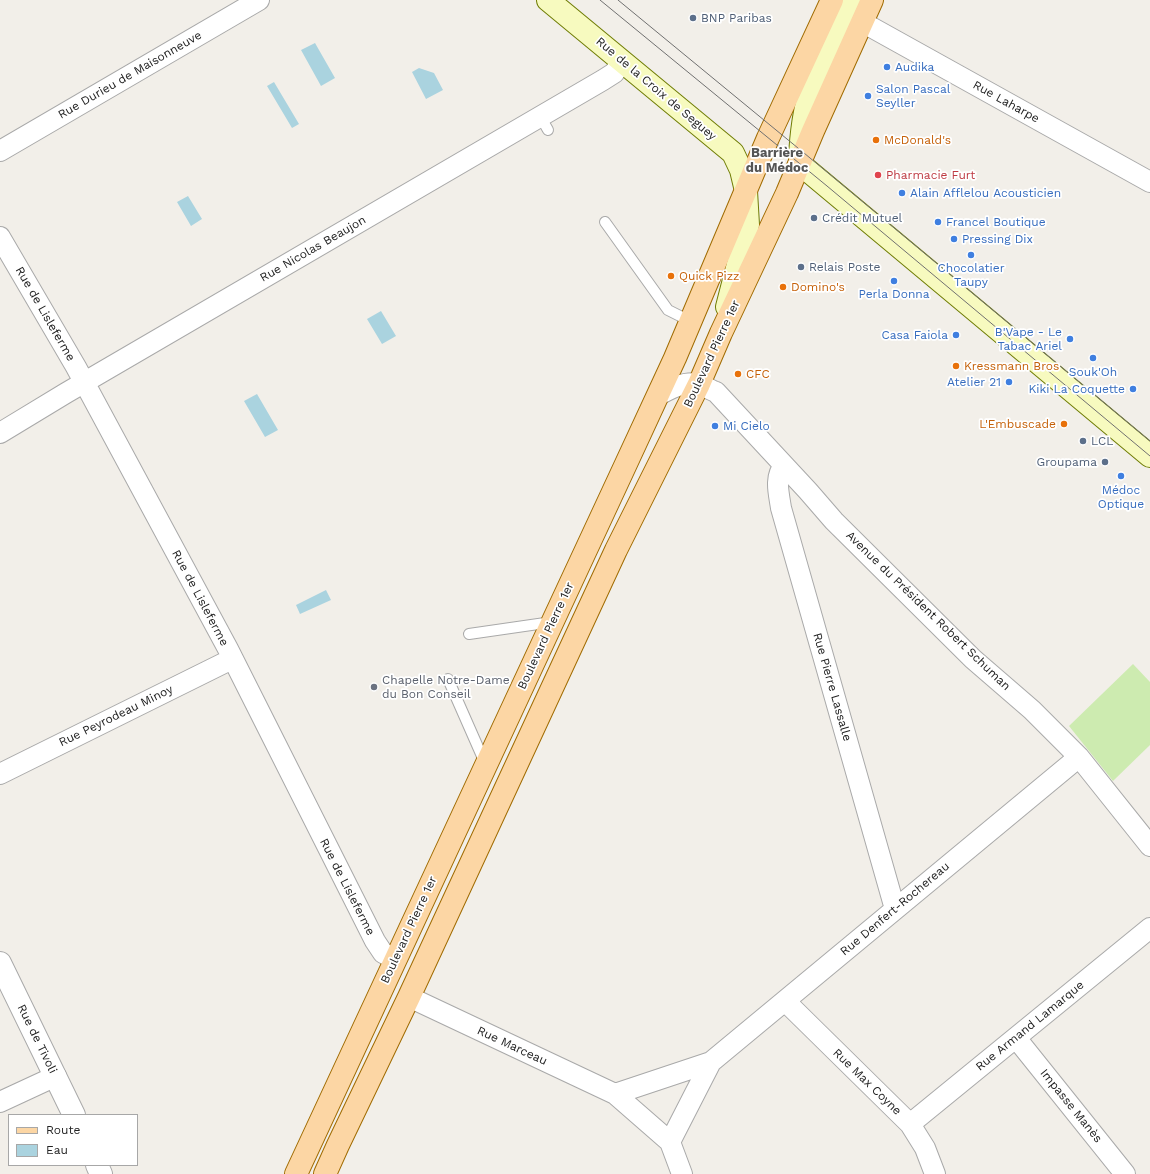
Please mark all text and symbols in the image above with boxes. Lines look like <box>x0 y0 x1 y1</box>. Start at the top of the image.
place label: BNP Paribas <box>701 11 772 25</box>
marker: BNP Paribas <box>688 13 698 23</box>
street label: Rue Durieu de Maisonneuve <box>56 28 204 122</box>
street label: Rue de la Croix de Seguey <box>593 34 719 144</box>
place label: Audika <box>895 60 934 74</box>
marker: Audika <box>882 62 892 72</box>
street label: Rue Laharpe <box>970 78 1042 126</box>
place label: Salon Pascal Seyller <box>876 82 950 110</box>
marker: Salon Pascal Seyller <box>863 91 873 101</box>
place label: McDonald's <box>884 133 951 147</box>
marker: McDonald's <box>871 135 881 145</box>
district label: Barrière du Médoc <box>746 145 808 176</box>
place label: Pharmacie Furt <box>886 168 975 182</box>
marker: Pharmacie Furt <box>873 170 883 180</box>
place label: Alain Afflelou Acousticien <box>910 186 1061 200</box>
marker: Alain Afflelou Acousticien <box>897 188 907 198</box>
place label: Crédit Mutuel <box>822 211 902 225</box>
street label: Rue Nicolas Beaujon <box>258 213 368 285</box>
marker: Crédit Mutuel <box>809 213 819 223</box>
place label: Francel Boutique <box>946 215 1046 229</box>
marker: Francel Boutique <box>933 217 943 227</box>
place label: Pressing Dix <box>962 232 1033 246</box>
marker: Pressing Dix <box>949 234 959 244</box>
marker: Chocolatier Taupy <box>966 250 976 260</box>
place label: Relais Poste <box>809 260 880 274</box>
place label: Chocolatier Taupy <box>937 261 1005 289</box>
marker: Relais Poste <box>796 262 806 272</box>
street label: Rue de Lisleferme <box>12 264 78 364</box>
place label: Quick Pizz <box>679 269 740 283</box>
marker: Quick Pizz <box>666 271 676 281</box>
marker: Perla Donna <box>889 276 899 286</box>
place label: Domino's <box>791 280 845 294</box>
marker: Domino's <box>778 282 788 292</box>
place label: Perla Donna <box>858 287 930 301</box>
street label: Boulevard Pierre 1er <box>681 298 743 410</box>
place label: B'Vape - Le Tabac Ariel <box>995 325 1062 353</box>
place label: Casa Faiola <box>881 328 948 342</box>
marker: Casa Faiola <box>951 330 961 340</box>
marker: B'Vape - Le Tabac Ariel <box>1065 334 1075 344</box>
marker: Souk'Oh <box>1088 353 1098 363</box>
place label: Kressmann Bros <box>964 359 1059 373</box>
marker: Kressmann Bros <box>951 361 961 371</box>
place label: Souk'Oh <box>1069 365 1117 379</box>
place label: CFC <box>746 367 770 381</box>
marker: CFC <box>733 369 743 379</box>
place label: Atelier 21 <box>947 375 1001 389</box>
marker: Atelier 21 <box>1004 377 1014 387</box>
place label: Kiki La Coquette <box>1028 382 1125 396</box>
marker: Kiki La Coquette <box>1128 384 1138 394</box>
place label: L'Embuscade <box>979 417 1056 431</box>
place label: Mi Cielo <box>723 419 770 433</box>
marker: L'Embuscade <box>1059 419 1069 429</box>
marker: Mi Cielo <box>710 421 720 431</box>
place label: LCL <box>1091 434 1113 448</box>
marker: LCL <box>1078 436 1088 446</box>
place label: Groupama <box>1036 455 1097 469</box>
marker: Groupama <box>1100 457 1110 467</box>
marker: Médoc Optique <box>1116 471 1126 481</box>
place label: Médoc Optique <box>1098 483 1144 511</box>
street label: Avenue du Président Robert Schuman <box>843 528 1013 694</box>
street label: Rue de Lisleferme <box>169 547 231 649</box>
street label: Boulevard Pierre 1er <box>515 580 577 692</box>
street label: Rue Pierre Lassalle <box>810 631 854 743</box>
place label: Chapelle Notre-Dame du Bon Conseil <box>382 673 510 701</box>
street label: Rue Peyrodeau Minoy <box>57 682 175 750</box>
marker: Chapelle Notre-Dame du Bon Conseil <box>369 682 379 692</box>
street label: Rue de Lisleferme <box>316 836 378 938</box>
street label: Rue Denfert-Rochereau <box>837 859 953 959</box>
street label: Boulevard Pierre 1er <box>378 874 440 986</box>
street label: Rue Armand Lamarque <box>973 978 1087 1074</box>
street label: Rue de Tivoli <box>14 1002 60 1076</box>
street label: Rue Marceau <box>475 1023 549 1069</box>
street label: Rue Max Coyne <box>830 1046 904 1118</box>
street label: Impasse Manès <box>1037 1066 1105 1146</box>
legend <box>8 1114 138 1166</box>
text: Route <box>46 1123 80 1137</box>
text: Eau <box>46 1143 68 1157</box>

